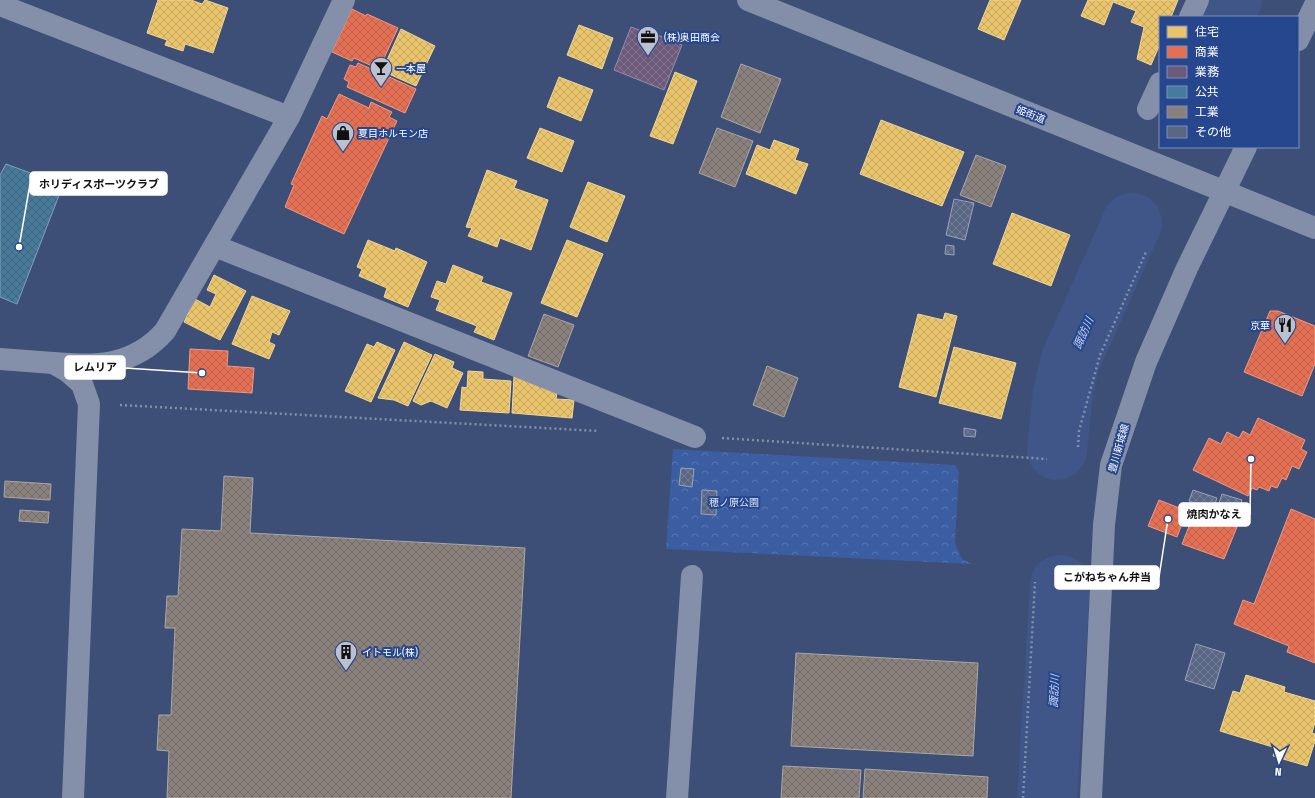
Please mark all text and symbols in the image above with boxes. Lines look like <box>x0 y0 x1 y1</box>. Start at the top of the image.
legend <box>1159 16 1299 148</box>
office icon: (株)奥田商会 <box>635 24 661 57</box>
text: 住宅 <box>1195 25 1219 39</box>
place label: (株)奥田商会 <box>664 31 720 44</box>
text: 商業 <box>1195 45 1219 59</box>
bar icon: 一本屋 <box>368 55 394 88</box>
place label: 一本屋 <box>396 63 426 75</box>
text: 業務 <box>1195 65 1219 79</box>
text: 公共 <box>1195 85 1219 99</box>
street label: 姫街道 <box>1014 104 1047 126</box>
text: 工業 <box>1195 105 1219 119</box>
shop icon: 夏目ホルモン店 <box>330 120 356 153</box>
text: その他 <box>1195 125 1231 139</box>
place label: 夏目ホルモン店 <box>358 128 428 140</box>
callout: ホリディスポーツクラブ <box>30 172 167 195</box>
text: ホリディスポーツクラブ <box>39 178 159 191</box>
restaurant icon: 京華 <box>1272 312 1298 345</box>
water label: 諏訪川 <box>1071 315 1097 351</box>
place label: 京華 <box>1250 320 1270 332</box>
callout: レムリア <box>65 356 125 379</box>
text: レムリア <box>73 361 117 374</box>
street label: 豊川新城線 <box>1106 423 1132 474</box>
park label: 穂ノ原公園 <box>709 497 759 509</box>
callout: 焼肉かなえ <box>1179 503 1250 526</box>
text: 焼肉かなえ <box>1187 508 1242 521</box>
callout: こがねちゃん弁当 <box>1055 566 1159 589</box>
text: こがねちゃん弁当 <box>1063 571 1151 584</box>
building icon: イトモル(株) <box>333 639 359 672</box>
place label: イトモル(株) <box>362 646 418 659</box>
water label: 諏訪川 <box>1047 673 1062 708</box>
north arrow <box>1259 742 1299 782</box>
text: N <box>1275 765 1282 778</box>

